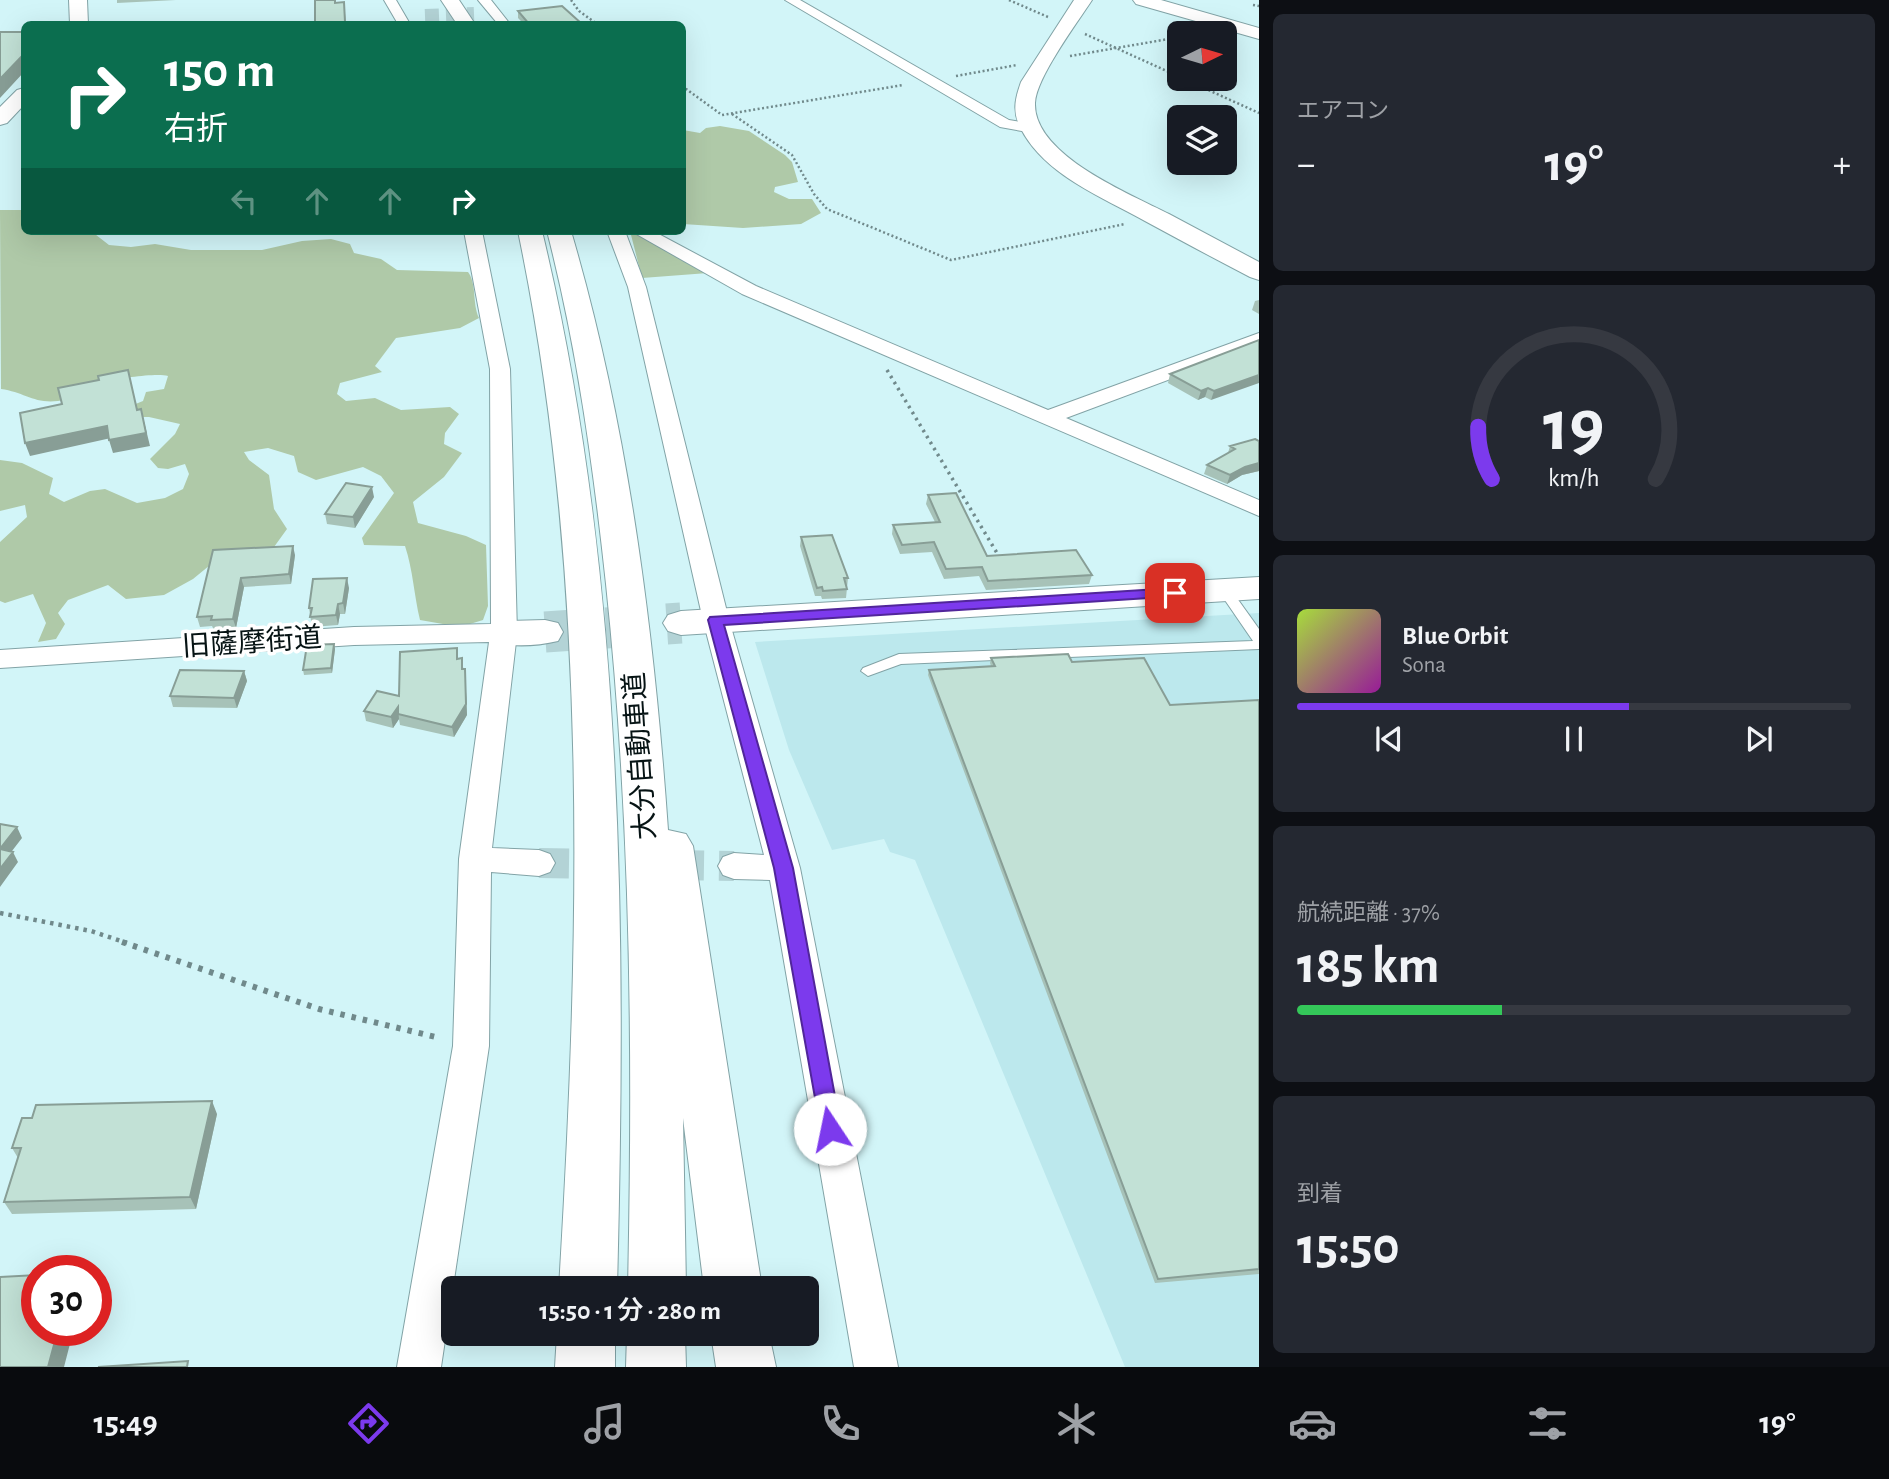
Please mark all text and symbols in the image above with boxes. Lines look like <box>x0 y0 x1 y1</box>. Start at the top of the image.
north arrow <box>1167 21 1237 91</box>
map controls <box>1167 21 1237 175</box>
text: 150 m <box>164 47 275 96</box>
icon: right <box>49 49 140 140</box>
text: エアコン <box>1297 100 1389 123</box>
button: layers <box>1167 105 1237 175</box>
text: 右折 <box>164 113 228 145</box>
text: 19° <box>1544 138 1604 190</box>
text: − <box>1297 146 1315 184</box>
text: + <box>1833 146 1851 184</box>
icon: left <box>225 182 263 220</box>
icon: ahead <box>298 182 336 220</box>
icon: ahead <box>371 182 409 220</box>
icon: right <box>444 182 482 220</box>
text: 19 <box>1543 391 1605 464</box>
text: km/h <box>1548 466 1600 491</box>
pin <box>1145 563 1205 623</box>
icon: arrive <box>1156 574 1194 612</box>
street label: 旧薩摩街道 <box>181 622 323 662</box>
text: Blue Orbit <box>1402 623 1508 649</box>
text: Sona <box>1402 654 1446 677</box>
street label: 大分自動車道 <box>619 671 661 841</box>
icon: previous <box>1370 720 1408 758</box>
icon: pause <box>1555 720 1593 758</box>
icon: next <box>1740 720 1778 758</box>
text: 航続距離 · 37% <box>1297 902 1440 925</box>
text: 185 km <box>1297 940 1439 992</box>
position arrow <box>793 1092 867 1166</box>
text: 到着 <box>1297 1183 1343 1206</box>
text: 15:50 <box>1297 1221 1400 1273</box>
speed limit sign: 30 <box>21 1255 112 1346</box>
text: 15:50 · 1 分 · 280 m <box>539 1298 721 1324</box>
icon: directions <box>344 1399 393 1448</box>
icon: music <box>580 1399 629 1448</box>
icon: phone <box>816 1399 865 1448</box>
icon: climate <box>1052 1399 1101 1448</box>
icon: car <box>1288 1399 1337 1448</box>
icon: filters <box>1523 1399 1572 1448</box>
text: 15:49 <box>93 1407 158 1439</box>
text: 19° <box>1759 1407 1796 1439</box>

